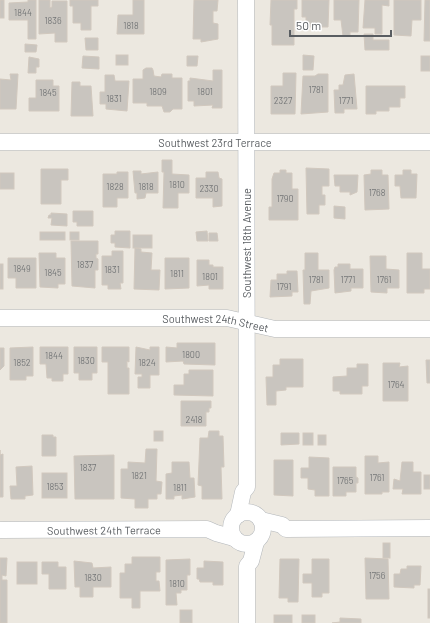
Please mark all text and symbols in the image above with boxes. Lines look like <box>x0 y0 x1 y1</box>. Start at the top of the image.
house number: 1844 <box>14 7 32 18</box>
scale bar <box>290 12 391 38</box>
house number: 1836 <box>44 15 62 26</box>
text: 50 m <box>296 18 321 32</box>
house number: 1818 <box>123 20 139 31</box>
house number: 1781 <box>309 84 324 95</box>
house number: 1809 <box>149 86 167 97</box>
house number: 1801 <box>197 86 213 97</box>
house number: 1845 <box>39 87 57 98</box>
house number: 1831 <box>106 93 122 104</box>
house number: 2327 <box>274 95 293 106</box>
house number: 1771 <box>339 95 353 106</box>
street label: Southwest 23rd Terrace <box>158 136 272 149</box>
house number: 1810 <box>169 179 185 190</box>
house number: 1828 <box>106 181 124 192</box>
house number: 1818 <box>138 181 154 192</box>
house number: 2330 <box>199 183 219 194</box>
house number: 1768 <box>369 187 386 198</box>
street label: Southwest 18th Avenue <box>240 188 253 298</box>
house number: 1790 <box>276 193 294 204</box>
house number: 1837 <box>77 259 94 270</box>
house number: 1849 <box>13 263 31 274</box>
house number: 1831 <box>104 264 120 275</box>
house number: 1845 <box>44 267 62 278</box>
house number: 1811 <box>170 268 184 279</box>
house number: 1801 <box>202 271 218 282</box>
house number: 1781 <box>309 274 324 285</box>
house number: 1771 <box>341 274 355 285</box>
house number: 1761 <box>376 274 392 285</box>
house number: 1791 <box>276 281 292 292</box>
street label: Southwest 24th Street <box>162 312 270 334</box>
house number: 1800 <box>182 349 200 360</box>
house number: 1844 <box>45 350 63 361</box>
house number: 1830 <box>77 355 95 366</box>
house number: 1852 <box>13 357 31 368</box>
house number: 1824 <box>138 357 156 368</box>
house number: 1764 <box>387 379 405 390</box>
house number: 2418 <box>186 414 203 425</box>
house number: 1837 <box>80 462 97 473</box>
house number: 1821 <box>131 470 147 481</box>
house number: 1761 <box>369 472 385 483</box>
house number: 1765 <box>337 475 354 486</box>
house number: 1853 <box>46 481 64 492</box>
house number: 1811 <box>173 482 187 493</box>
street label: Southwest 24th Terrace <box>47 523 161 536</box>
house number: 1756 <box>369 570 386 581</box>
house number: 1830 <box>84 572 102 583</box>
house number: 1810 <box>169 578 185 589</box>

